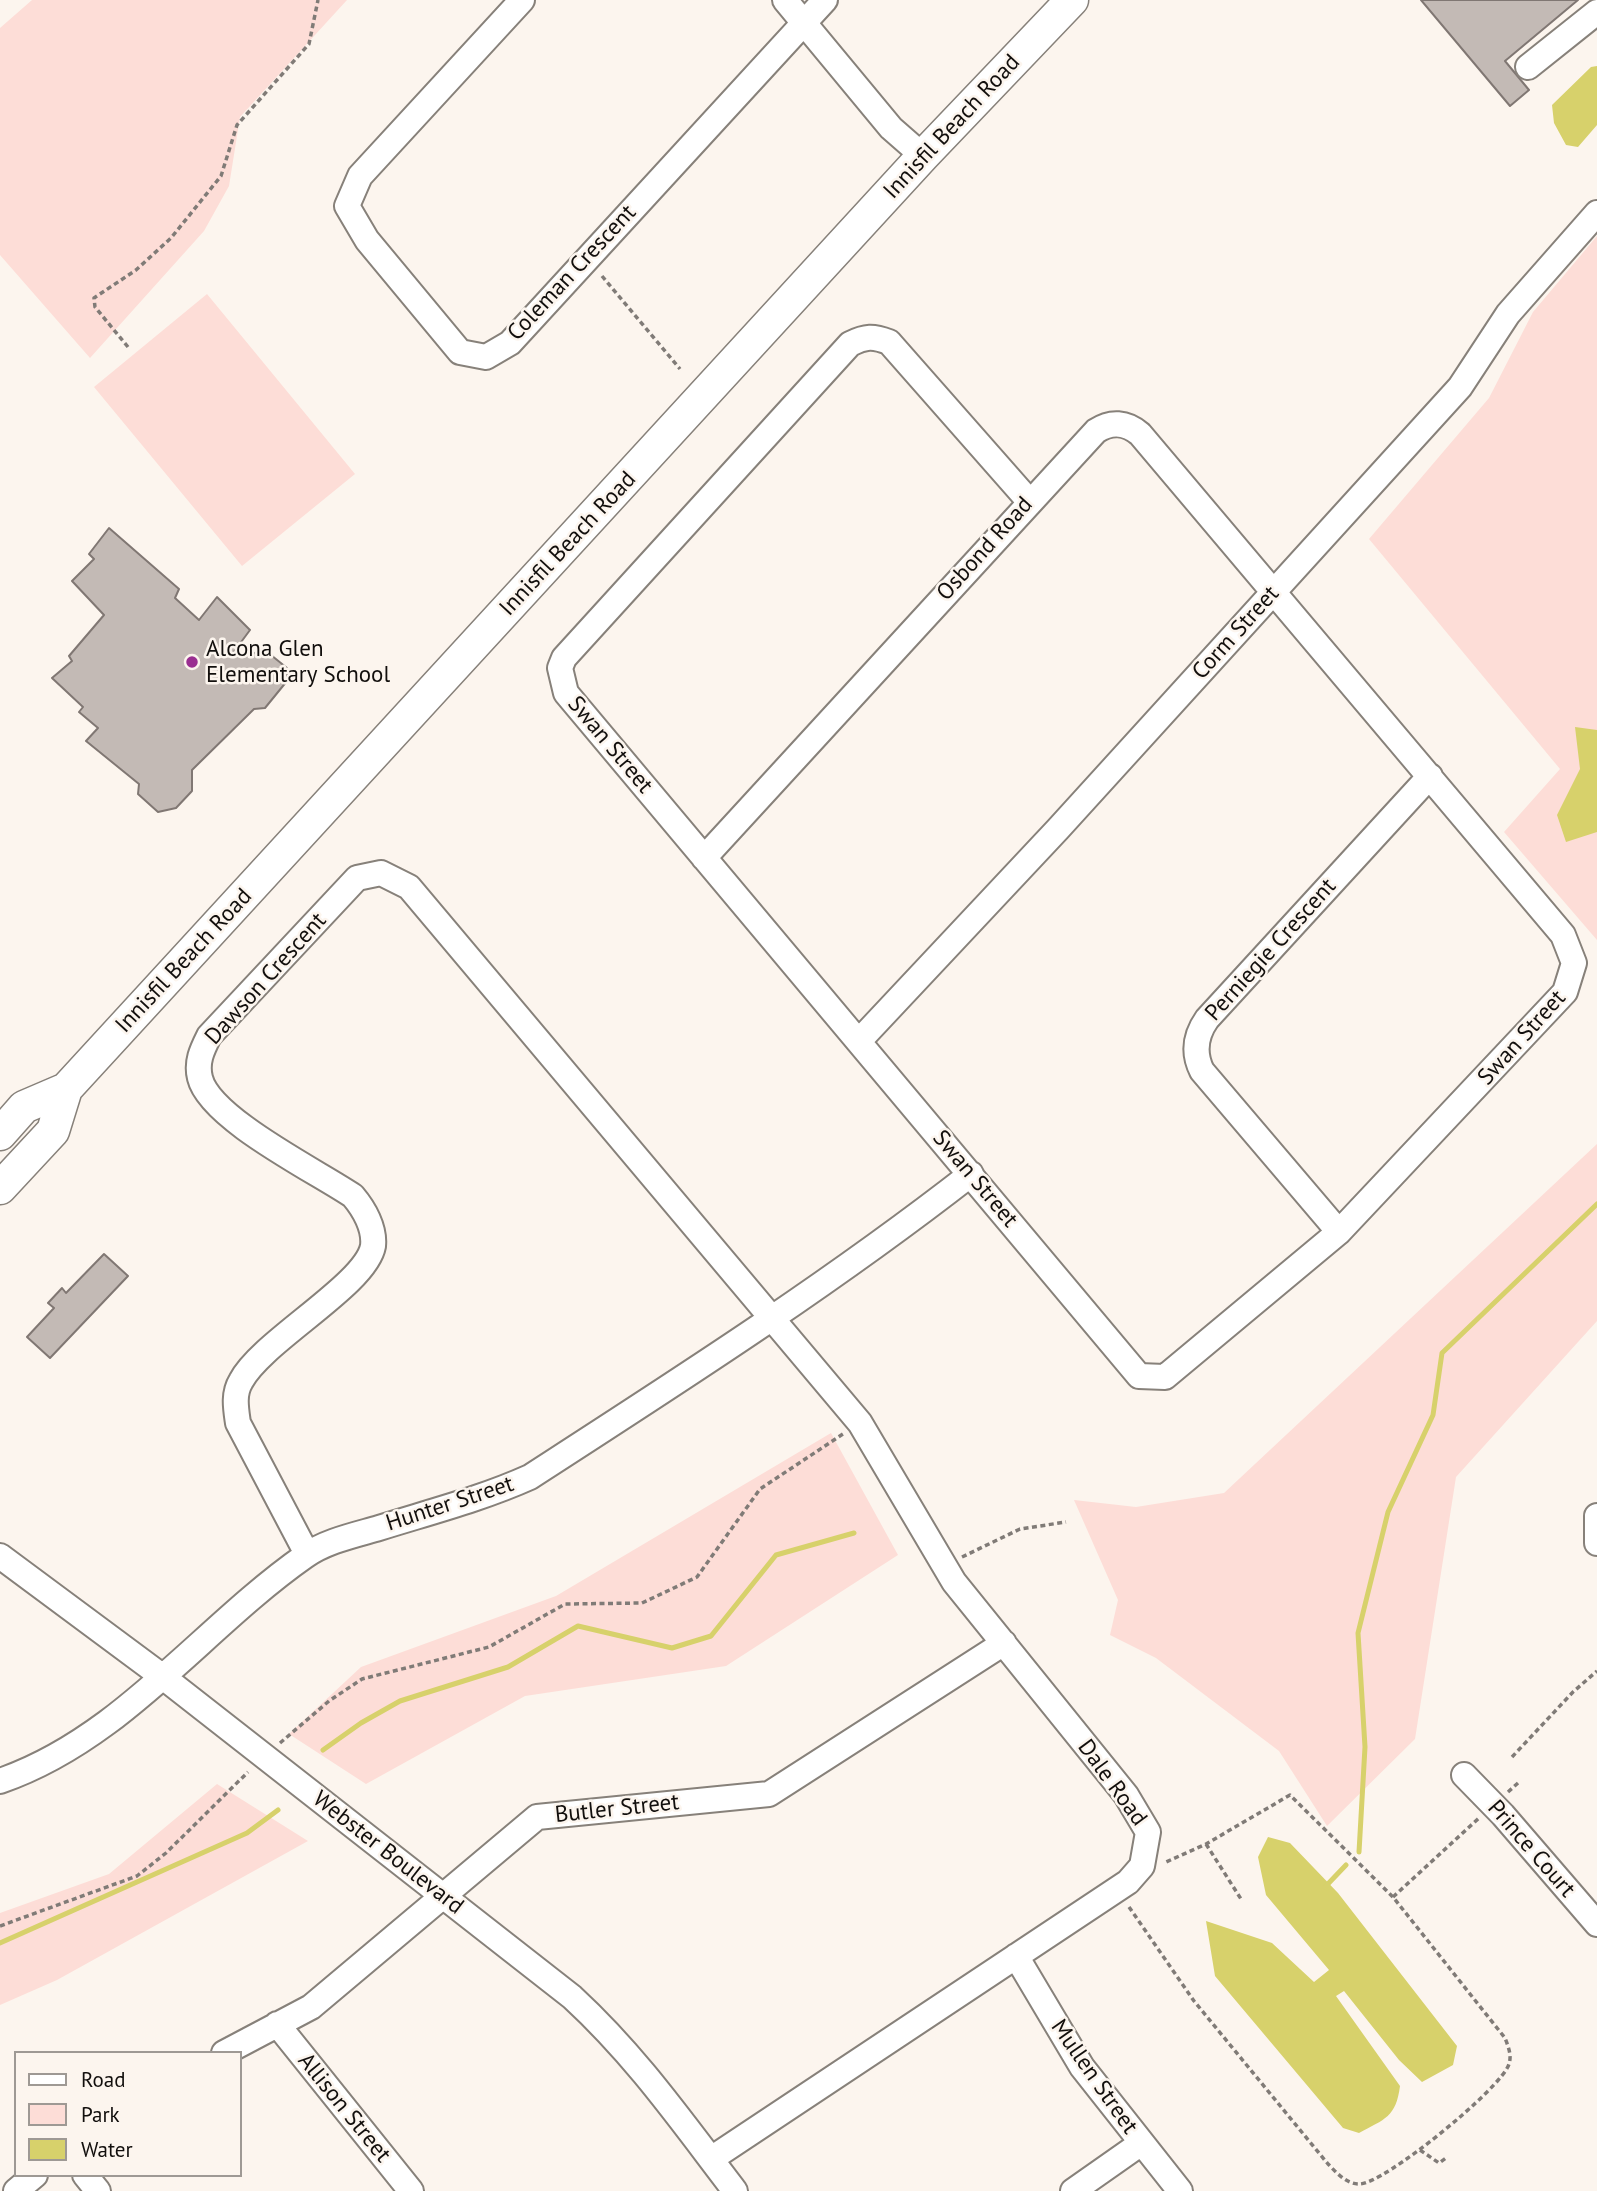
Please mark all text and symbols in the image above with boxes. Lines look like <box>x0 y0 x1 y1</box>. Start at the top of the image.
street label: Innisfil Beach Road <box>878 49 1026 205</box>
street label: Coleman Crescent <box>502 199 642 347</box>
street label: Innisfil Beach Road <box>494 466 642 622</box>
street label: Osbond Road <box>931 491 1039 607</box>
street label: Corm Street <box>1187 581 1285 685</box>
place label: Alcona Glen Elementary School <box>206 635 390 689</box>
marker: Alcona Glen Elementary School <box>184 654 200 670</box>
street label: Swan Street <box>562 691 658 799</box>
street label: Perniegie Crescent <box>1200 873 1342 1027</box>
street label: Innisfil Beach Road <box>110 883 258 1039</box>
street label: Dawson Crescent <box>200 907 332 1051</box>
street label: Swan Street <box>1472 985 1572 1091</box>
street label: Swan Street <box>927 1125 1023 1233</box>
street label: Hunter Street <box>383 1470 517 1538</box>
street label: Dale Road <box>1072 1735 1152 1831</box>
street label: Webster Boulevard <box>307 1786 469 1920</box>
street label: Butler Street <box>554 1789 680 1829</box>
street label: Prince Court <box>1481 1795 1581 1903</box>
street label: Mullen Street <box>1045 2015 1143 2139</box>
street label: Allison Street <box>292 2048 396 2168</box>
legend <box>14 2051 242 2177</box>
text: Road <box>81 2066 125 2093</box>
text: Park <box>81 2101 120 2128</box>
text: Water <box>81 2136 133 2163</box>

